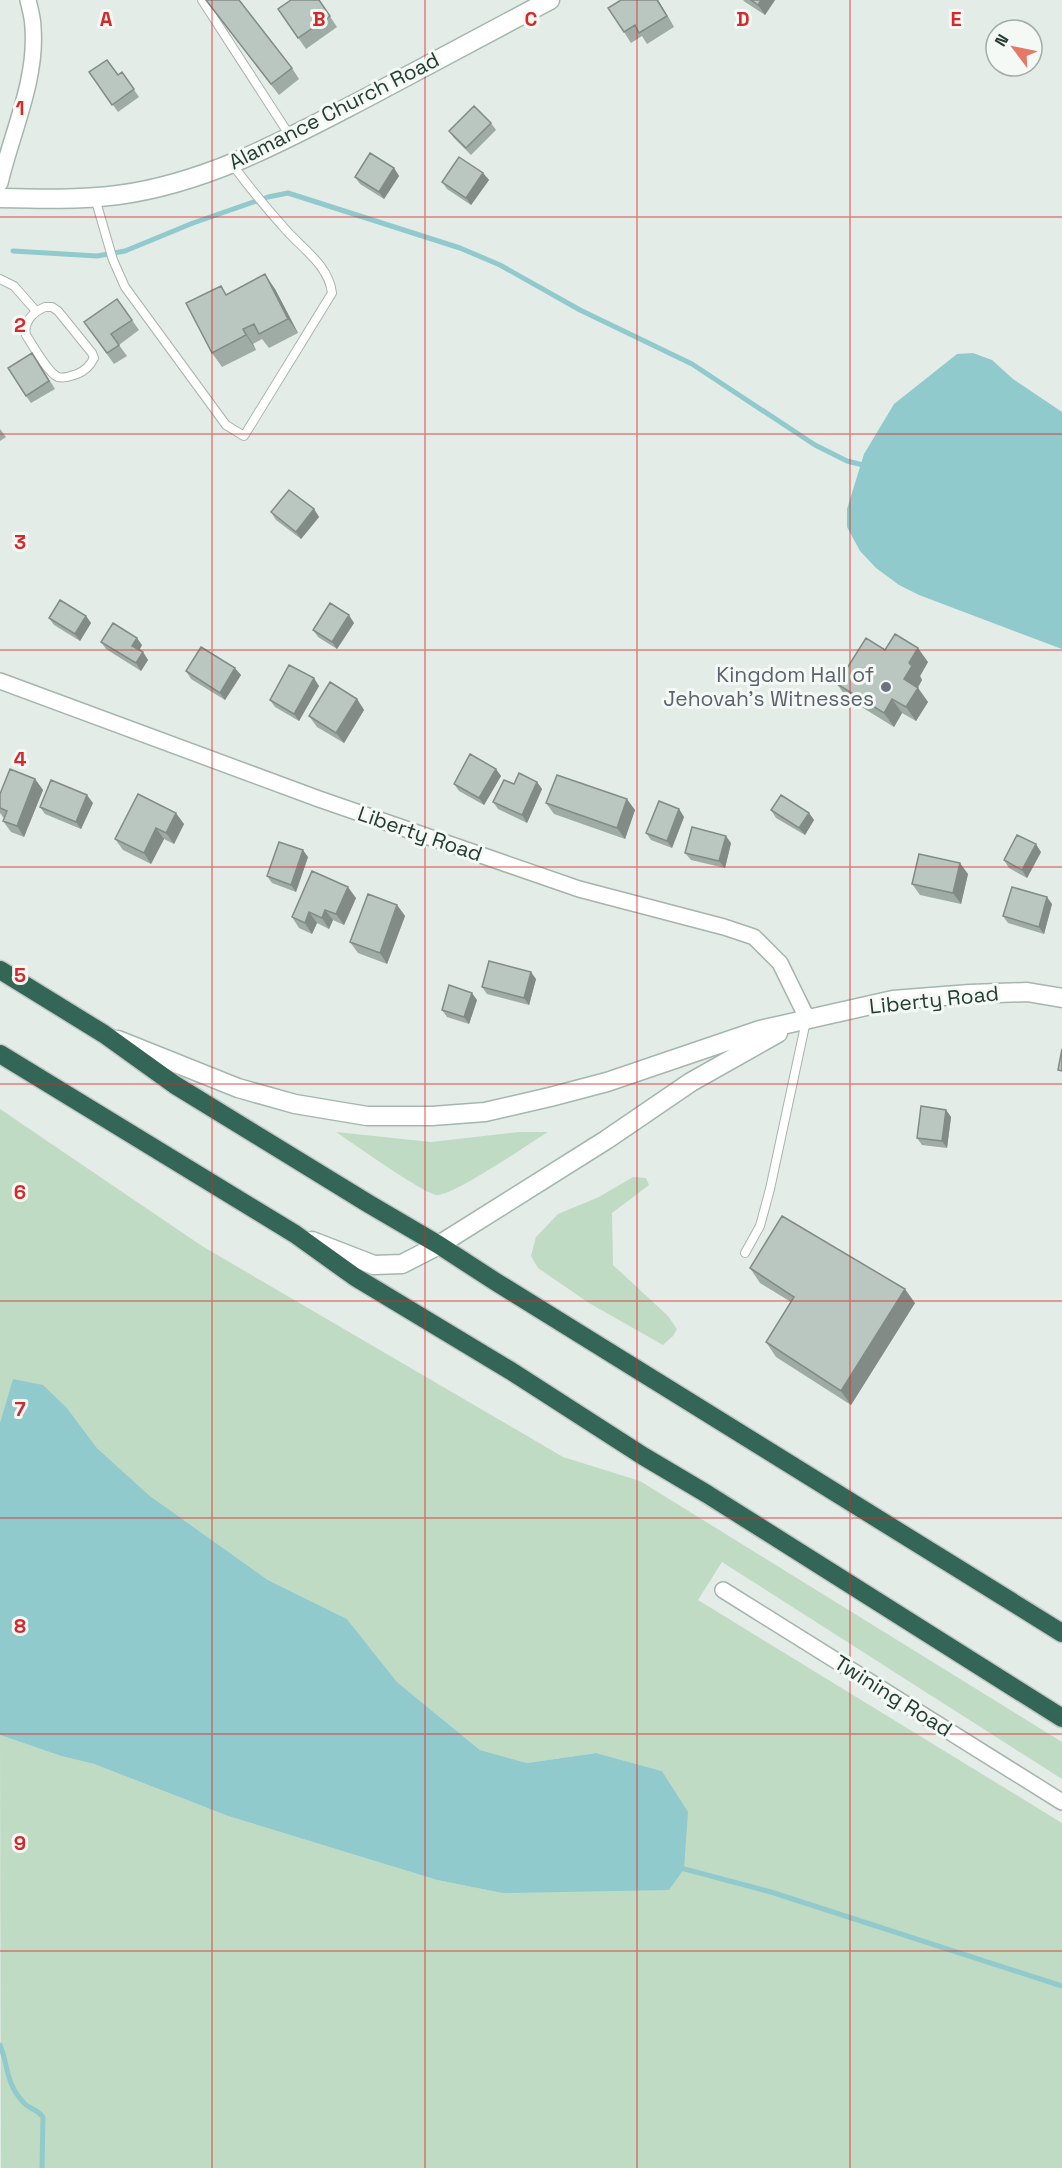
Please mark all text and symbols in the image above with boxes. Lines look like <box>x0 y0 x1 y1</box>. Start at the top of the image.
text: A <box>100 6 113 32</box>
text: B <box>312 6 326 32</box>
text: C <box>525 6 538 32</box>
text: D <box>736 6 750 32</box>
text: E <box>950 6 962 32</box>
north arrow <box>984 18 1044 78</box>
text: N <box>990 30 1013 50</box>
street label: Alamance Church Road <box>224 46 444 175</box>
text: 1 <box>15 95 25 121</box>
text: 2 <box>14 312 26 338</box>
text: 3 <box>14 529 26 555</box>
place label: Kingdom Hall of Jehovah’s Witnesses <box>663 661 874 712</box>
marker: Kingdom Hall of Jehovah’s Witnesses <box>879 680 893 694</box>
text: 4 <box>14 746 27 772</box>
street label: Liberty Road <box>354 800 486 867</box>
text: 5 <box>14 962 26 988</box>
street label: Liberty Road <box>868 979 1000 1020</box>
text: 6 <box>14 1179 26 1205</box>
text: 7 <box>14 1396 26 1422</box>
text: 8 <box>14 1613 26 1639</box>
street label: Twining Road <box>829 1649 957 1743</box>
text: 9 <box>14 1830 26 1856</box>

